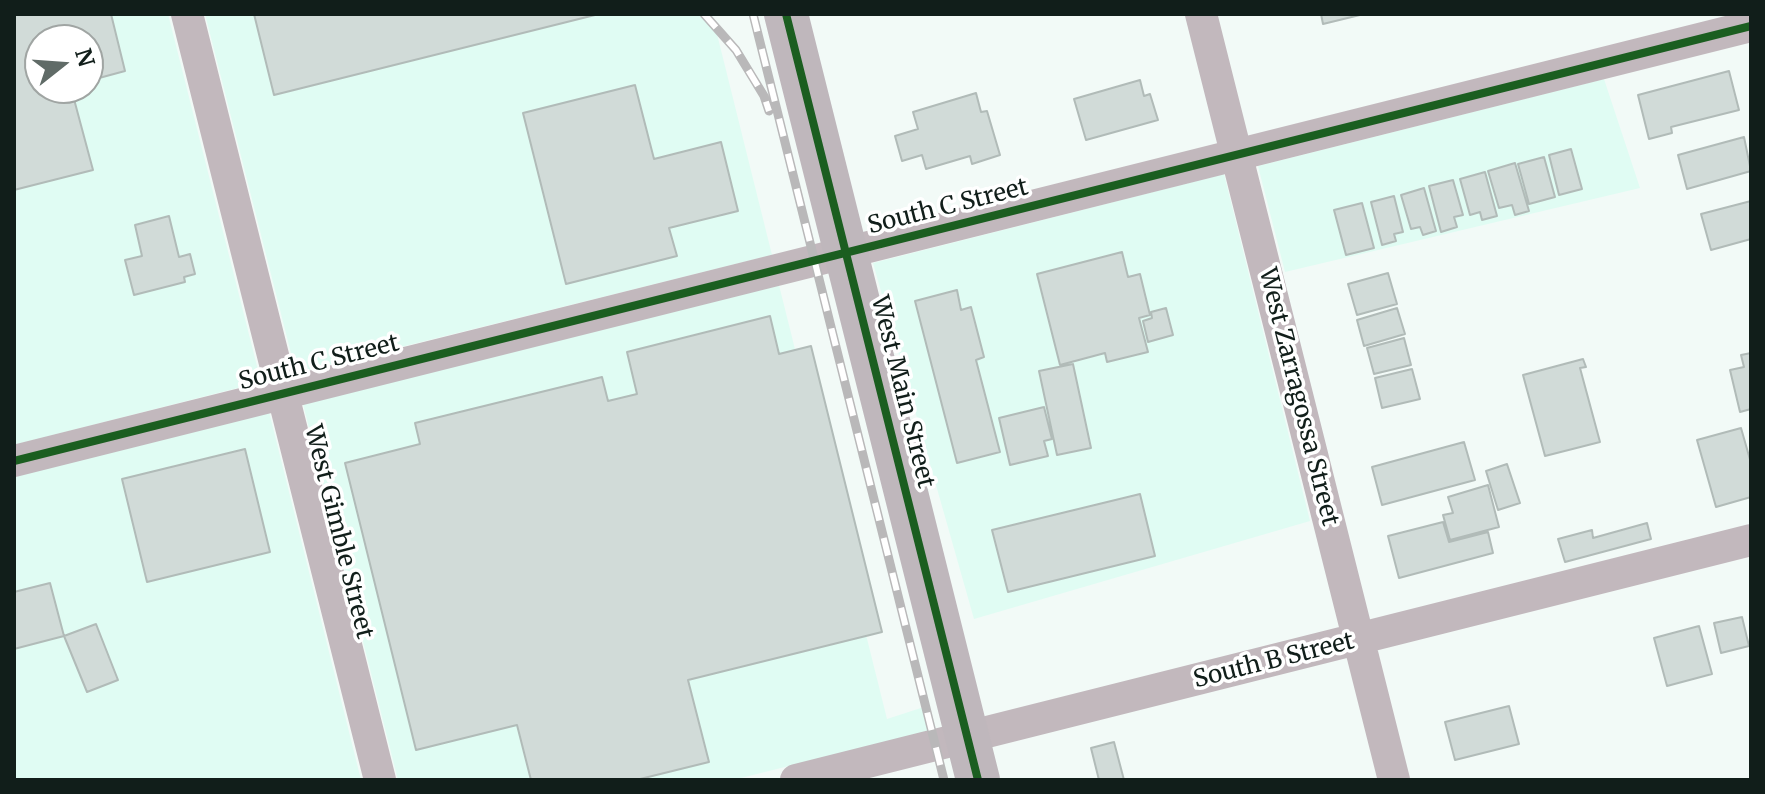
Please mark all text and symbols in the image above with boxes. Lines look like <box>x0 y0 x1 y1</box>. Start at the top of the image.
north arrow <box>24 24 104 104</box>
text: N <box>69 45 101 70</box>
street label: South C Street <box>865 173 1031 241</box>
street label: West Zarragossa Street <box>1252 265 1344 529</box>
street label: West Main Street <box>864 293 940 491</box>
street label: South C Street <box>236 329 402 397</box>
street label: West Gimble Street <box>298 422 378 642</box>
street label: South B Street <box>1191 627 1357 695</box>

